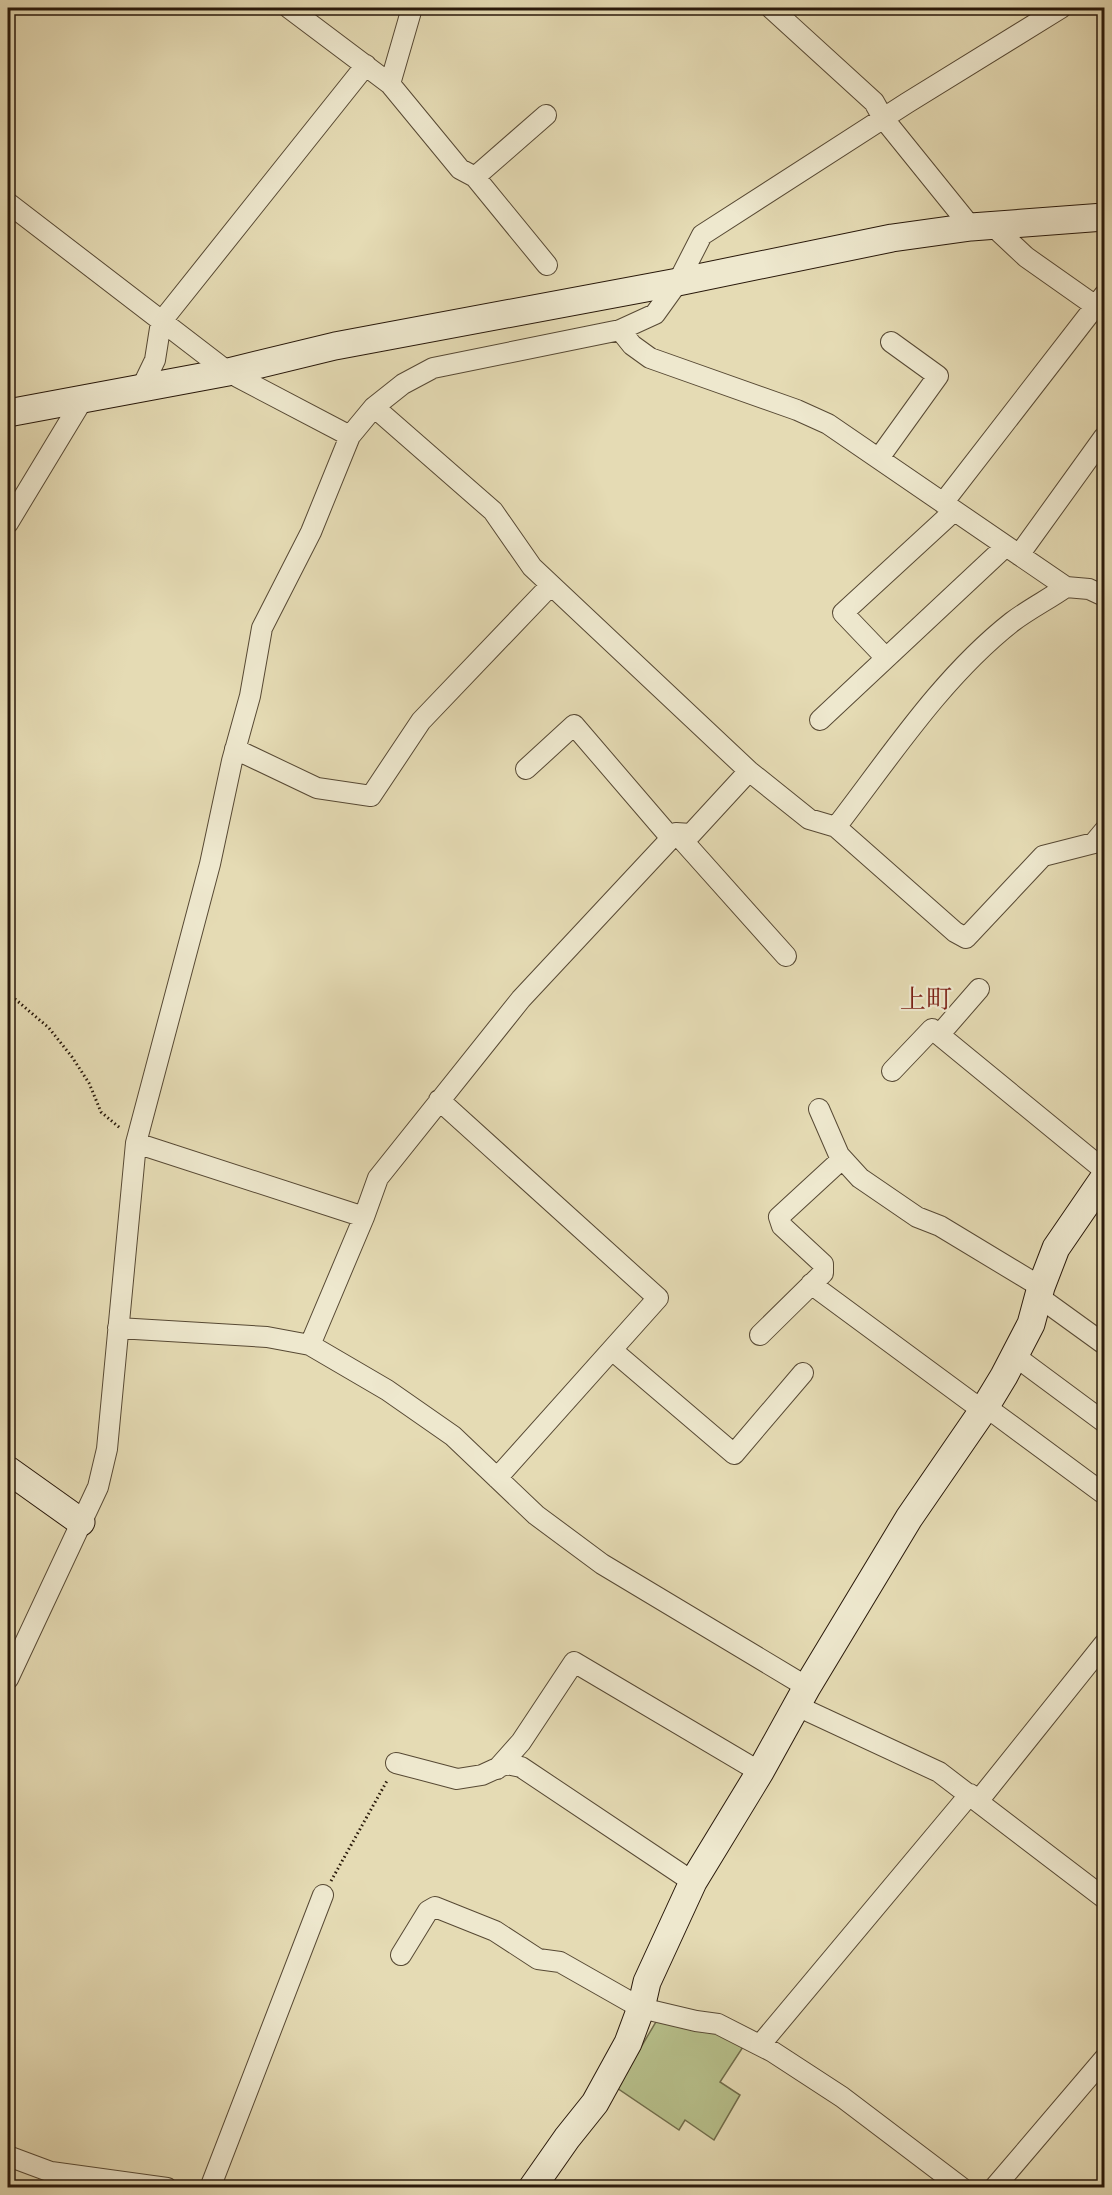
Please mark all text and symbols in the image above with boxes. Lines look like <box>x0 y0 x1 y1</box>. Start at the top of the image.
district label: 上町 <box>900 983 952 1015</box>

